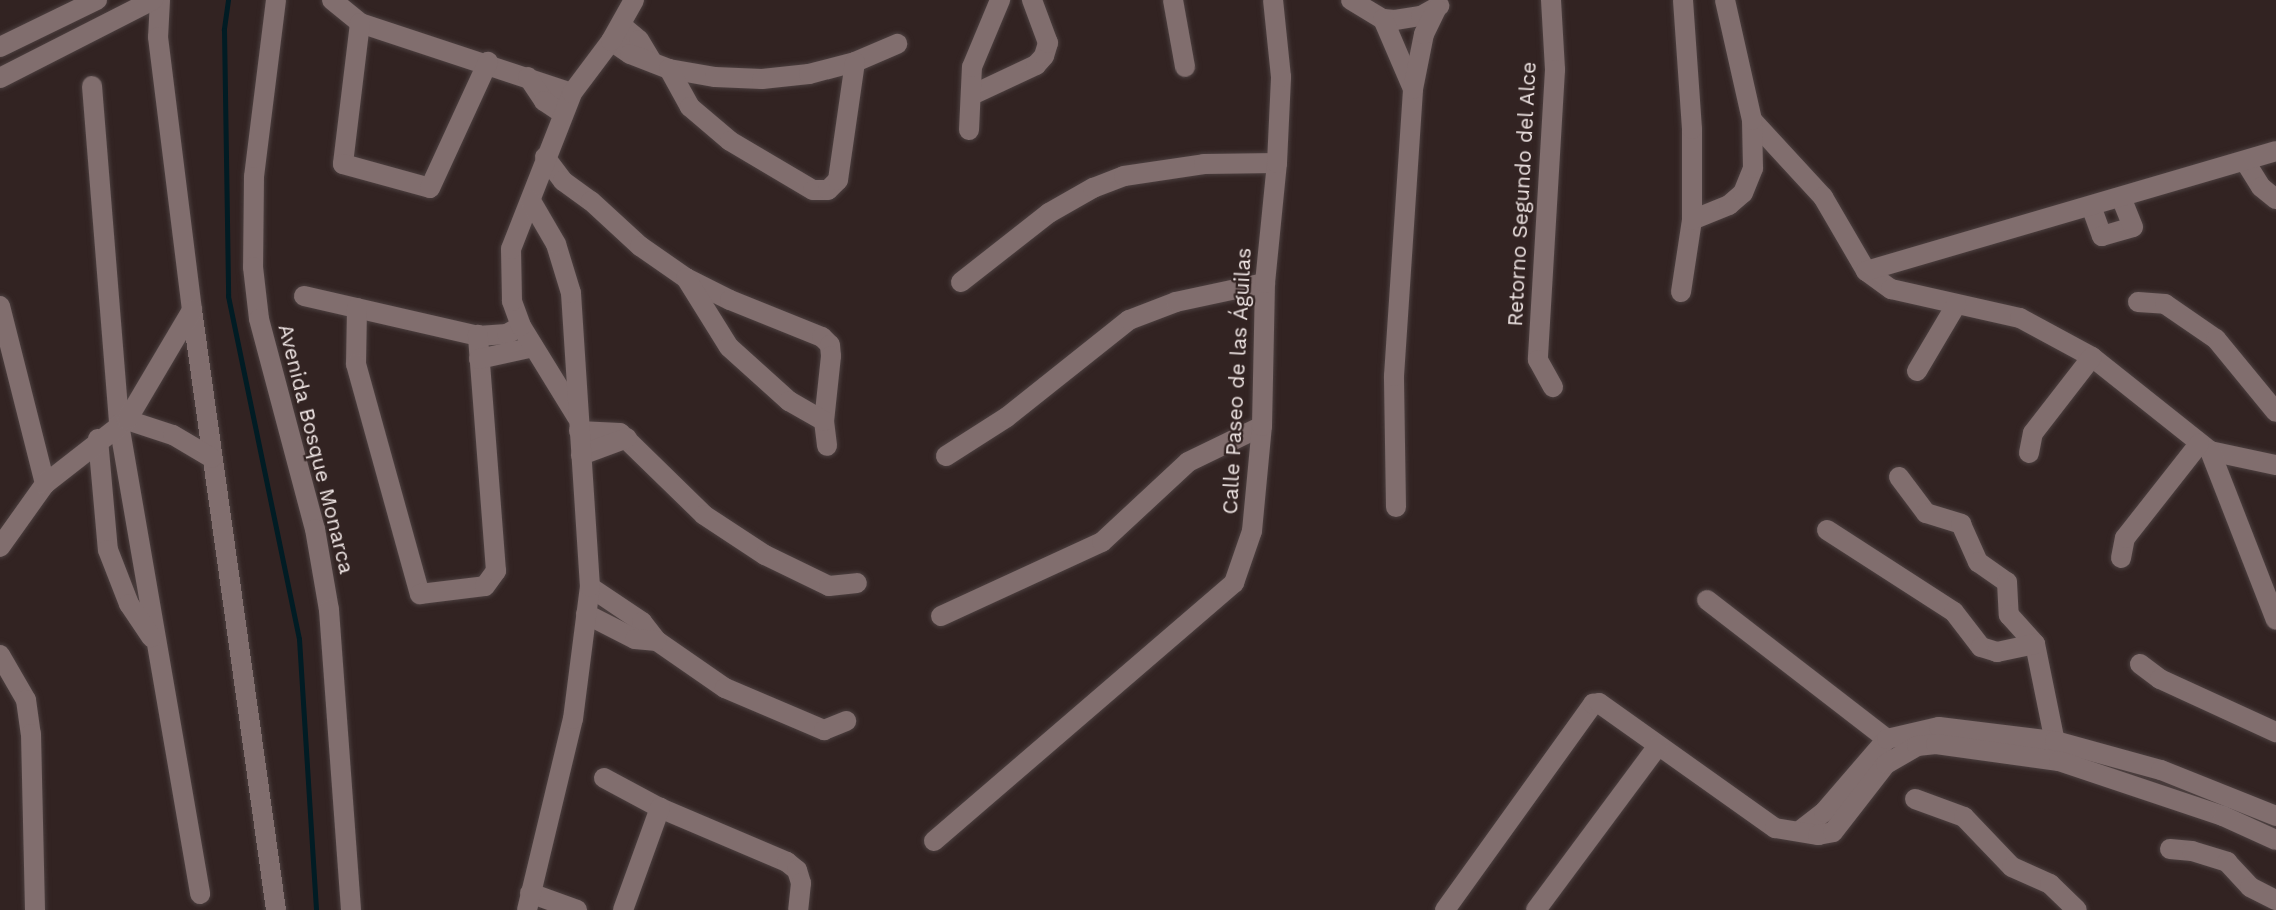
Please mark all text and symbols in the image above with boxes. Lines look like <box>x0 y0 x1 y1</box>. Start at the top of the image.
street label: Retorno Segundo del Alce <box>1502 60 1542 328</box>
street label: Calle Paseo de las Águilas <box>1217 247 1257 515</box>
street label: Avenida Bosque Monarca <box>273 321 359 577</box>

